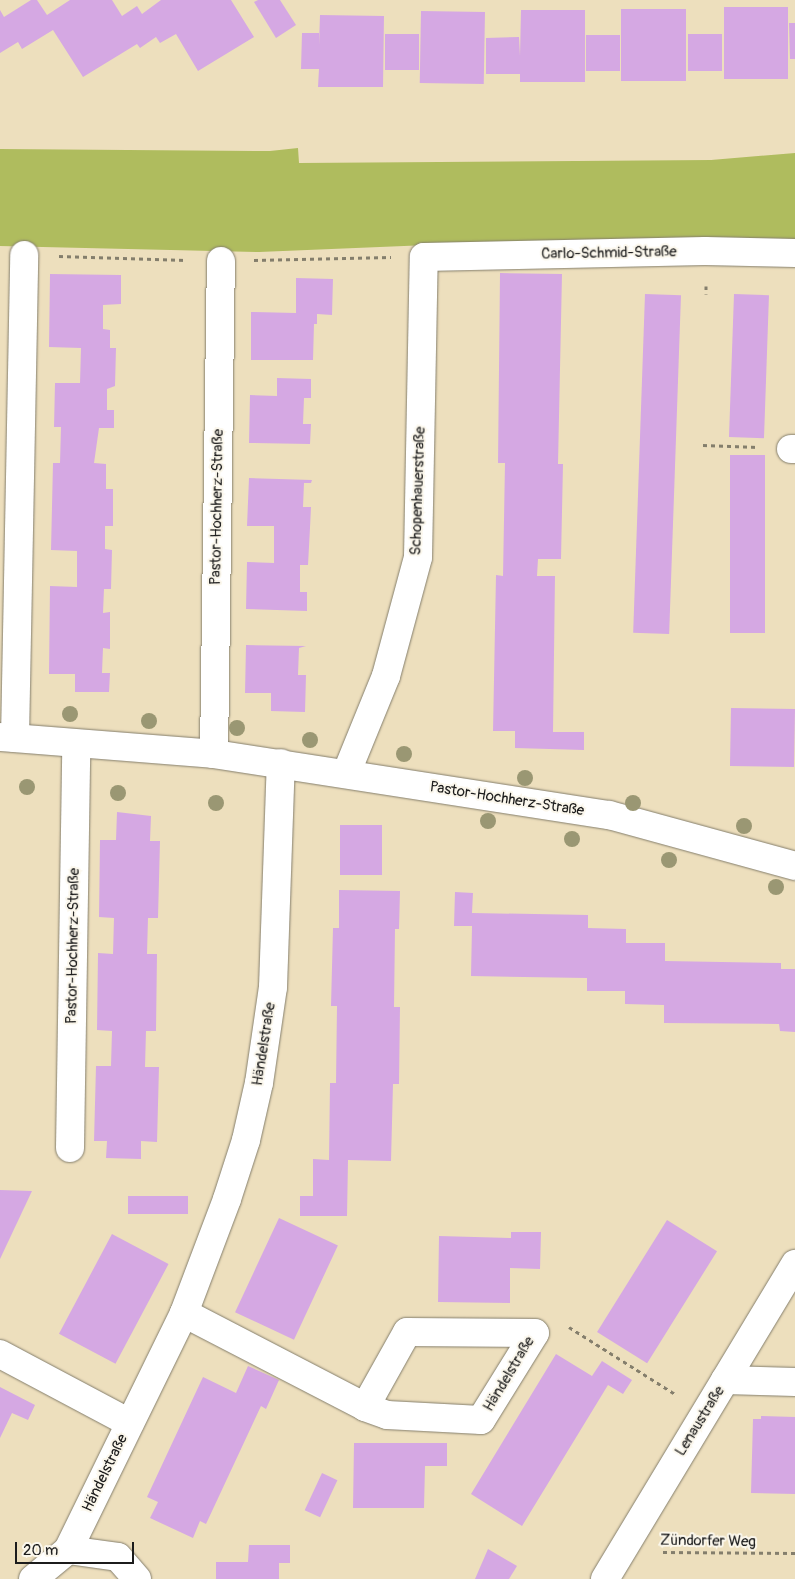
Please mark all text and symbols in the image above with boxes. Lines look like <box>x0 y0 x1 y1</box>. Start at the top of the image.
street label: Carlo-Schmid-Straße <box>541 243 677 263</box>
street label: Schopenhauerstraße <box>407 426 429 556</box>
street label: Pastor-Hochherz-Straße <box>207 429 227 585</box>
street label: Pastor-Hochherz-Straße <box>429 778 585 820</box>
street label: Pastor-Hochherz-Straße <box>63 868 83 1024</box>
street label: Händelstraße <box>249 1001 279 1087</box>
street label: Händelstraße <box>480 1333 538 1415</box>
street label: Lenaustraße <box>671 1383 729 1459</box>
street label: Händelstraße <box>78 1431 132 1515</box>
street label: Zündorfer Weg <box>660 1531 756 1551</box>
scale bar <box>18 1532 136 1564</box>
text: 20 m <box>23 1541 58 1560</box>

